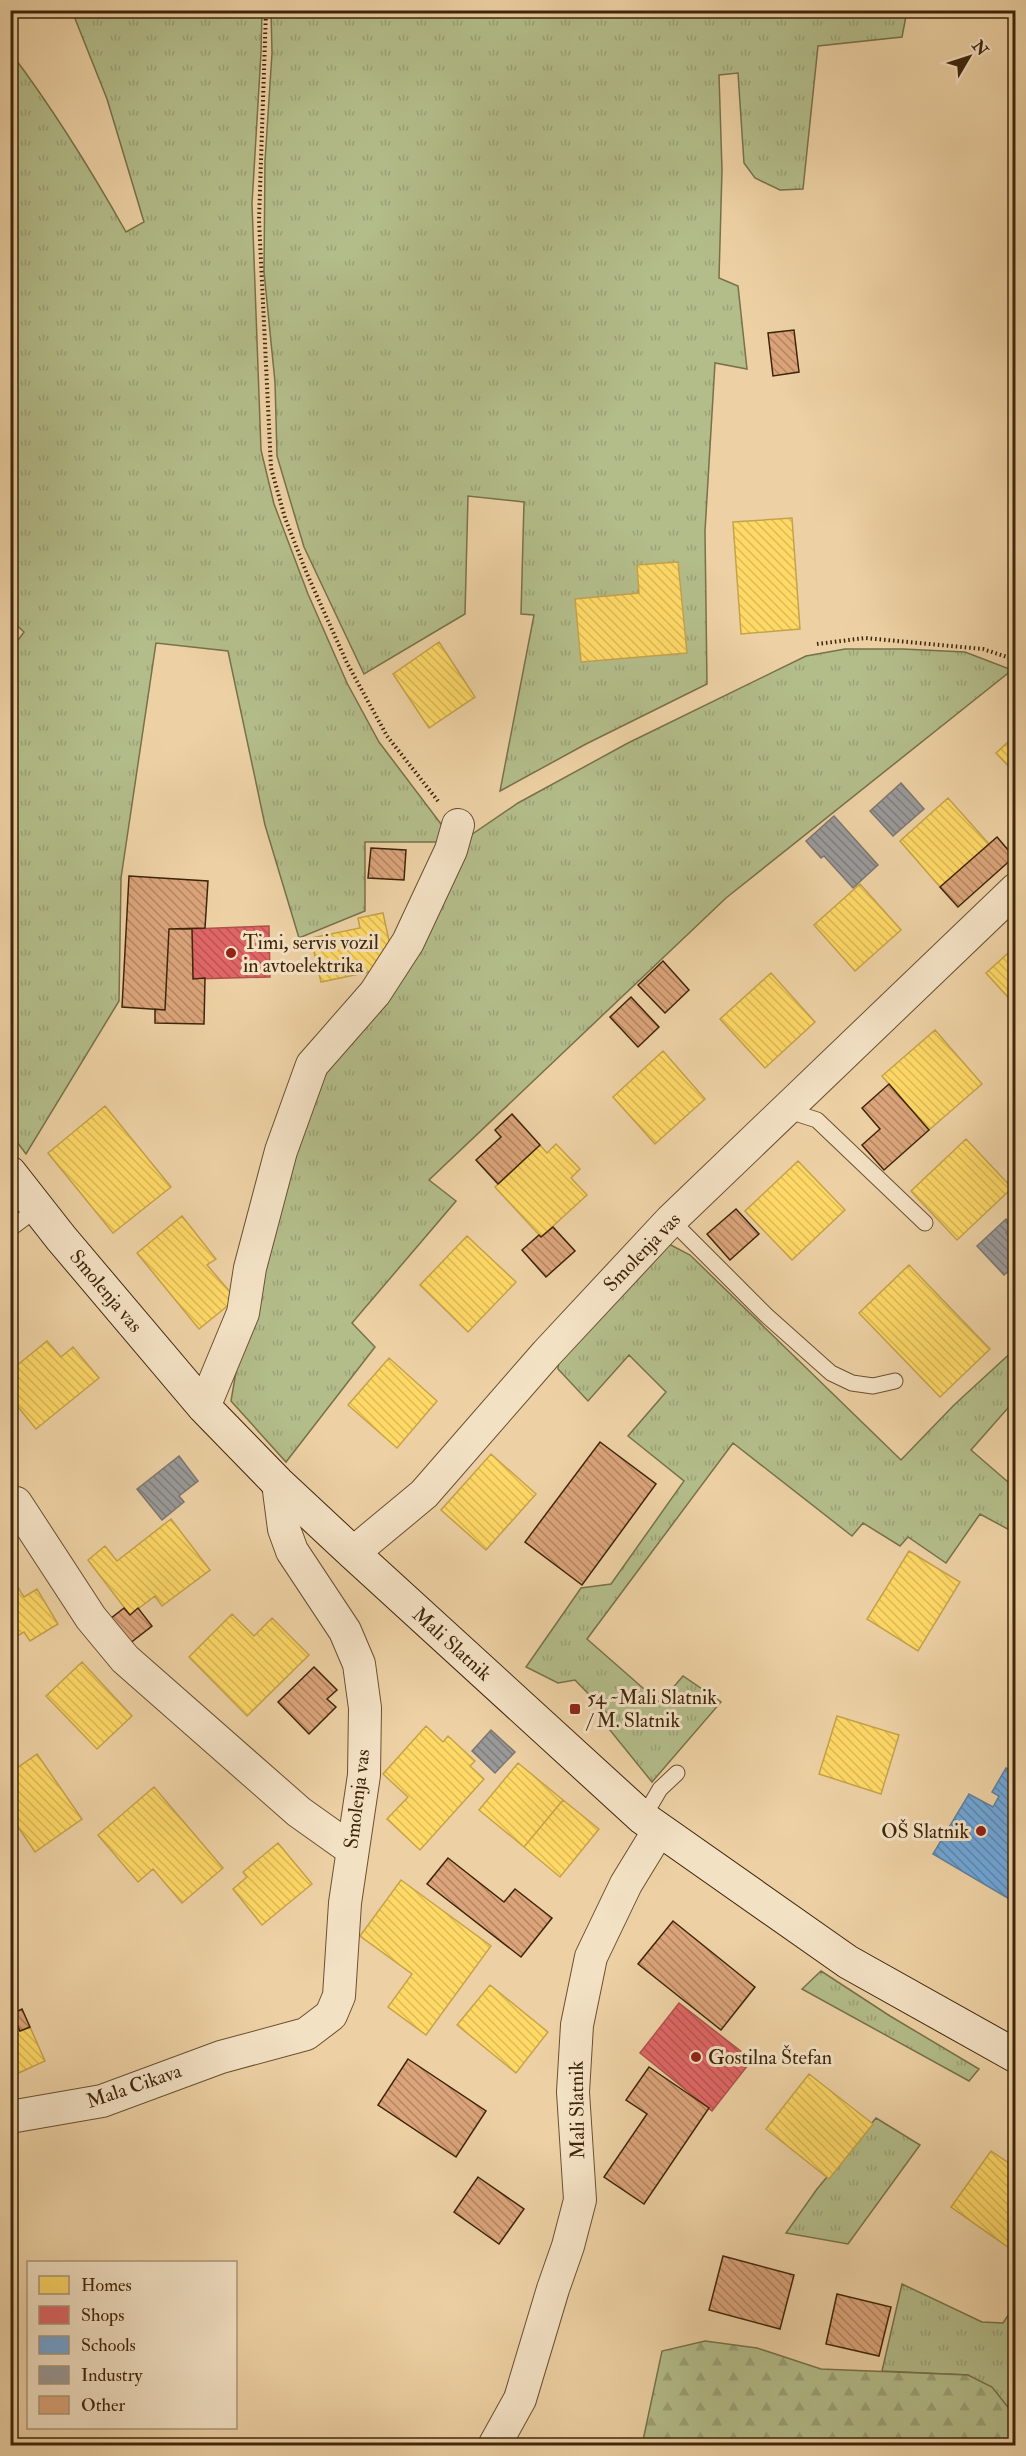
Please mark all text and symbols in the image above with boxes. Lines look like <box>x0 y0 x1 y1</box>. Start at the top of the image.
north arrow <box>939 27 999 87</box>
text: N <box>967 36 993 61</box>
place label: Timi, servis vozil in avtoelektrika <box>243 930 379 978</box>
marker: Timi, servis vozil in avtoelektrika <box>224 946 238 960</box>
street label: Smolenja vas <box>598 1207 686 1297</box>
street label: Smolenja vas <box>64 1245 148 1338</box>
street label: Mali Slatnik <box>407 1602 497 1686</box>
place label: 54 ~Mali Slatnik / M. Slatnik <box>585 1685 717 1733</box>
marker: 54 ~Mali Slatnik / M. Slatnik <box>568 1702 582 1716</box>
street label: Smolenja vas <box>338 1747 376 1850</box>
place label: OŠ Slatnik <box>881 1818 969 1844</box>
marker: OŠ Slatnik <box>974 1824 988 1838</box>
place label: Gostilna Štefan <box>708 2044 832 2070</box>
marker: Gostilna Štefan <box>689 2050 703 2064</box>
street label: Mala Cikava <box>83 2058 186 2114</box>
street label: Mali Slatnik <box>564 2060 590 2159</box>
legend <box>27 2261 237 2429</box>
text: Homes <box>81 2274 132 2297</box>
text: Shops <box>81 2304 124 2327</box>
text: Schools <box>81 2334 136 2357</box>
text: Industry <box>81 2364 143 2387</box>
text: Other <box>81 2394 125 2417</box>

